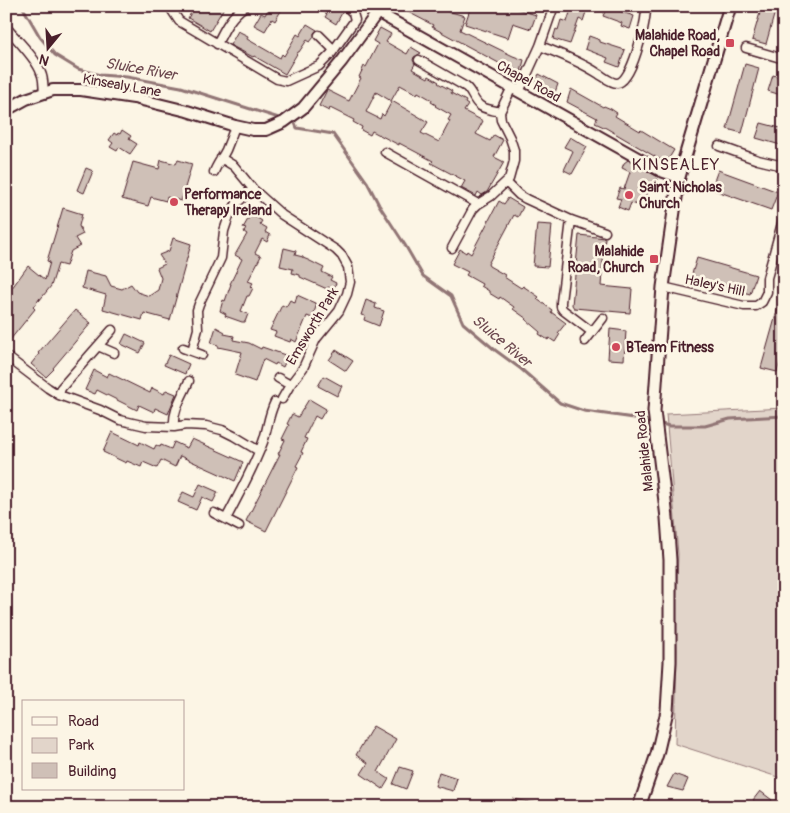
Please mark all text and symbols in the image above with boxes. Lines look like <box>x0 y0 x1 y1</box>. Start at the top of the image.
north arrow <box>22 22 72 72</box>
place label: Malahide Road, Chapel Road <box>635 27 720 60</box>
marker: Malahide Road, Chapel Road <box>724 37 736 49</box>
text: N <box>37 50 51 69</box>
water label: Sluice River <box>104 54 180 85</box>
street label: Chapel Road <box>494 57 564 106</box>
street label: Kinsealy Lane <box>81 70 163 101</box>
district label: KINSEALEY <box>632 155 720 175</box>
place label: Saint Nicholas Church <box>639 179 722 212</box>
place label: Performance Therapy Ireland <box>183 186 272 219</box>
marker: Saint Nicholas Church <box>623 189 635 201</box>
marker: Performance Therapy Ireland <box>168 196 180 208</box>
place label: Malahide Road, Church <box>567 243 645 276</box>
marker: Malahide Road, Church <box>648 253 660 265</box>
street label: Haley's Hill <box>683 271 747 300</box>
street label: Emsworth Park <box>283 284 342 368</box>
water label: Sluice River <box>468 311 537 373</box>
place label: BTeam Fitness <box>626 339 714 356</box>
marker: BTeam Fitness <box>610 341 622 353</box>
street label: Malahide Road <box>632 409 657 492</box>
legend <box>22 700 185 790</box>
text: Road <box>68 712 99 731</box>
text: Park <box>68 736 95 755</box>
text: Building <box>68 762 116 781</box>

